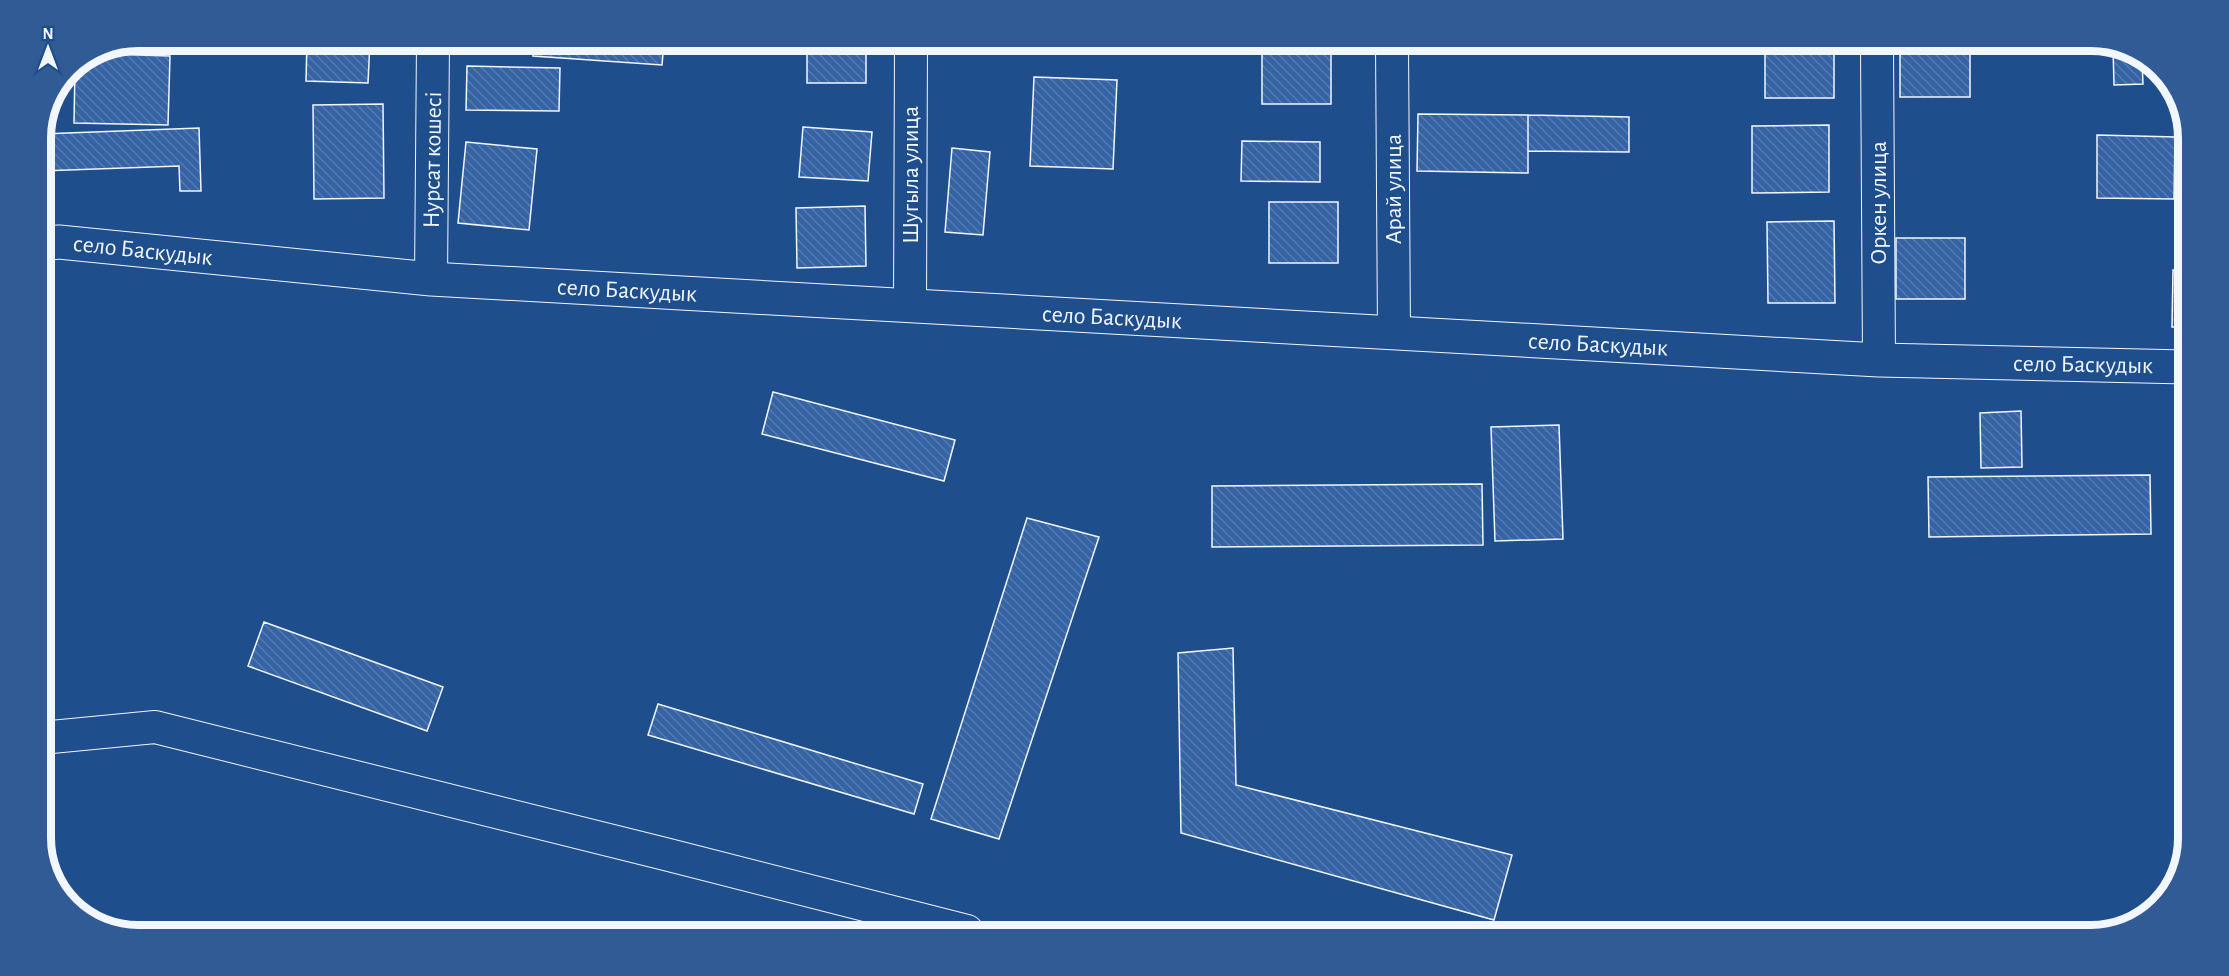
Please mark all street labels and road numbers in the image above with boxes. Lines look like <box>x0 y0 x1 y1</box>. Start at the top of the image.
street label: Нурсат кошесi <box>420 91 446 229</box>
street label: Шугыла улица <box>899 106 923 244</box>
street label: Арай улица <box>1382 134 1406 244</box>
street label: Оркен улица <box>1867 141 1891 265</box>
street label: село Баскудык <box>72 232 214 270</box>
street label: село Баскудык <box>556 275 697 307</box>
street label: село Баскудык <box>1041 302 1182 334</box>
street label: село Баскудык <box>1527 329 1668 361</box>
street label: село Баскудык <box>2013 352 2153 378</box>

